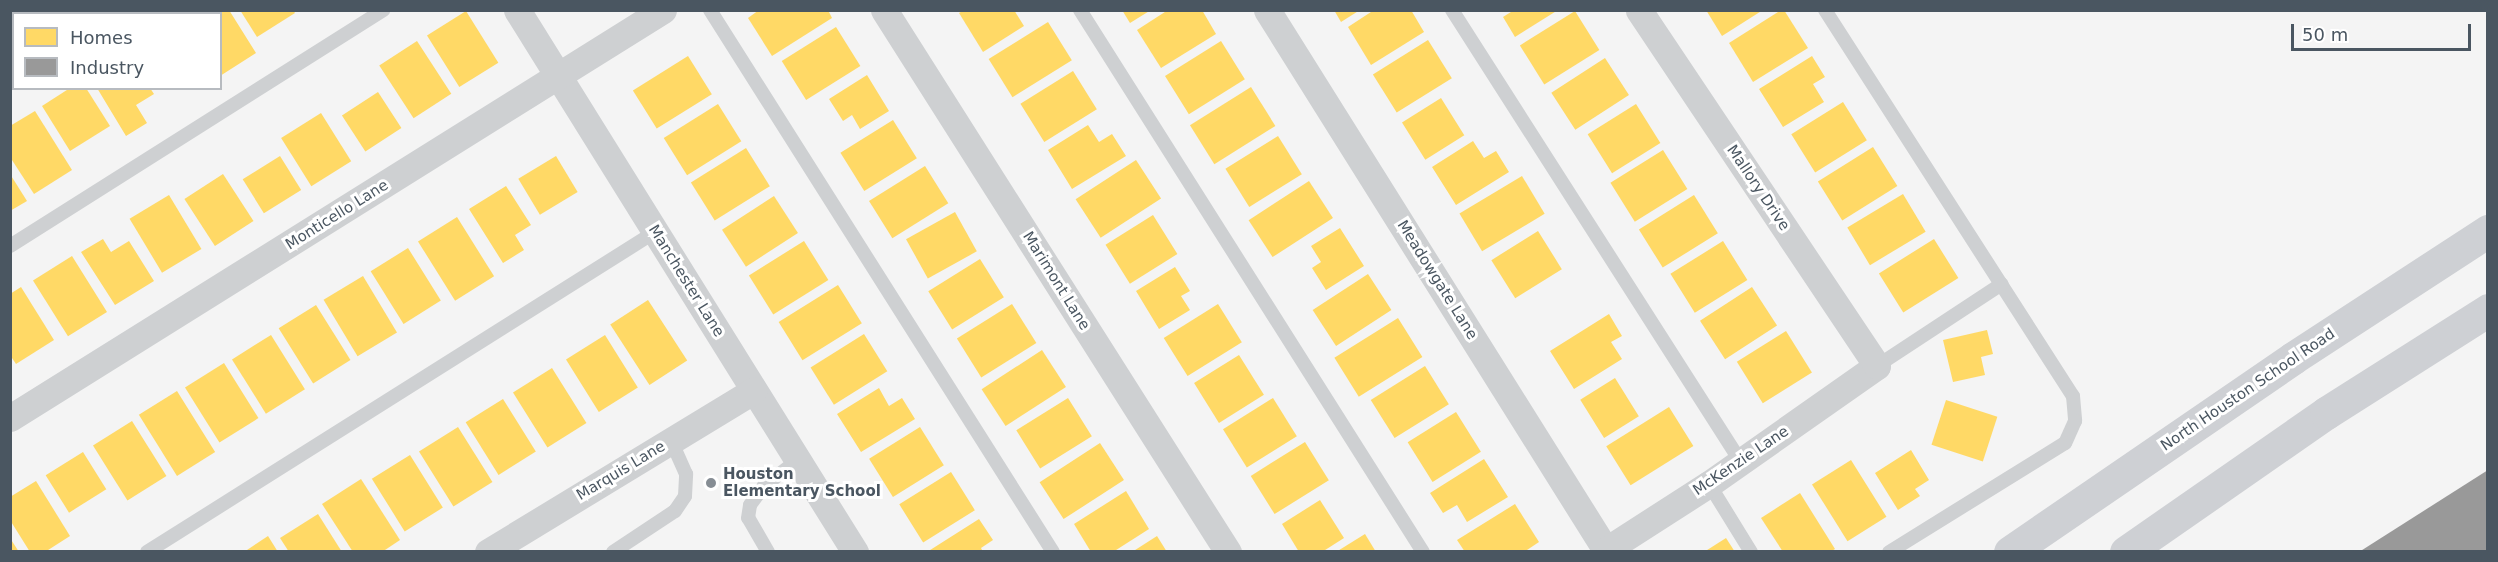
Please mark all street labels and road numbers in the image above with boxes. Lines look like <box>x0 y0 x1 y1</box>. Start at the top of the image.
street label: Mallory Drive <box>1723 142 1793 234</box>
street label: Monticello Lane <box>282 176 392 254</box>
street label: Meadowgate Lane <box>1393 217 1481 343</box>
street label: Manchester Lane <box>644 222 728 340</box>
street label: Marimont Lane <box>1019 228 1093 334</box>
street label: North Houston School Road <box>2158 325 2338 455</box>
street label: McKenzie Lane <box>1690 422 1792 500</box>
street label: Marquis Lane <box>573 438 669 504</box>

